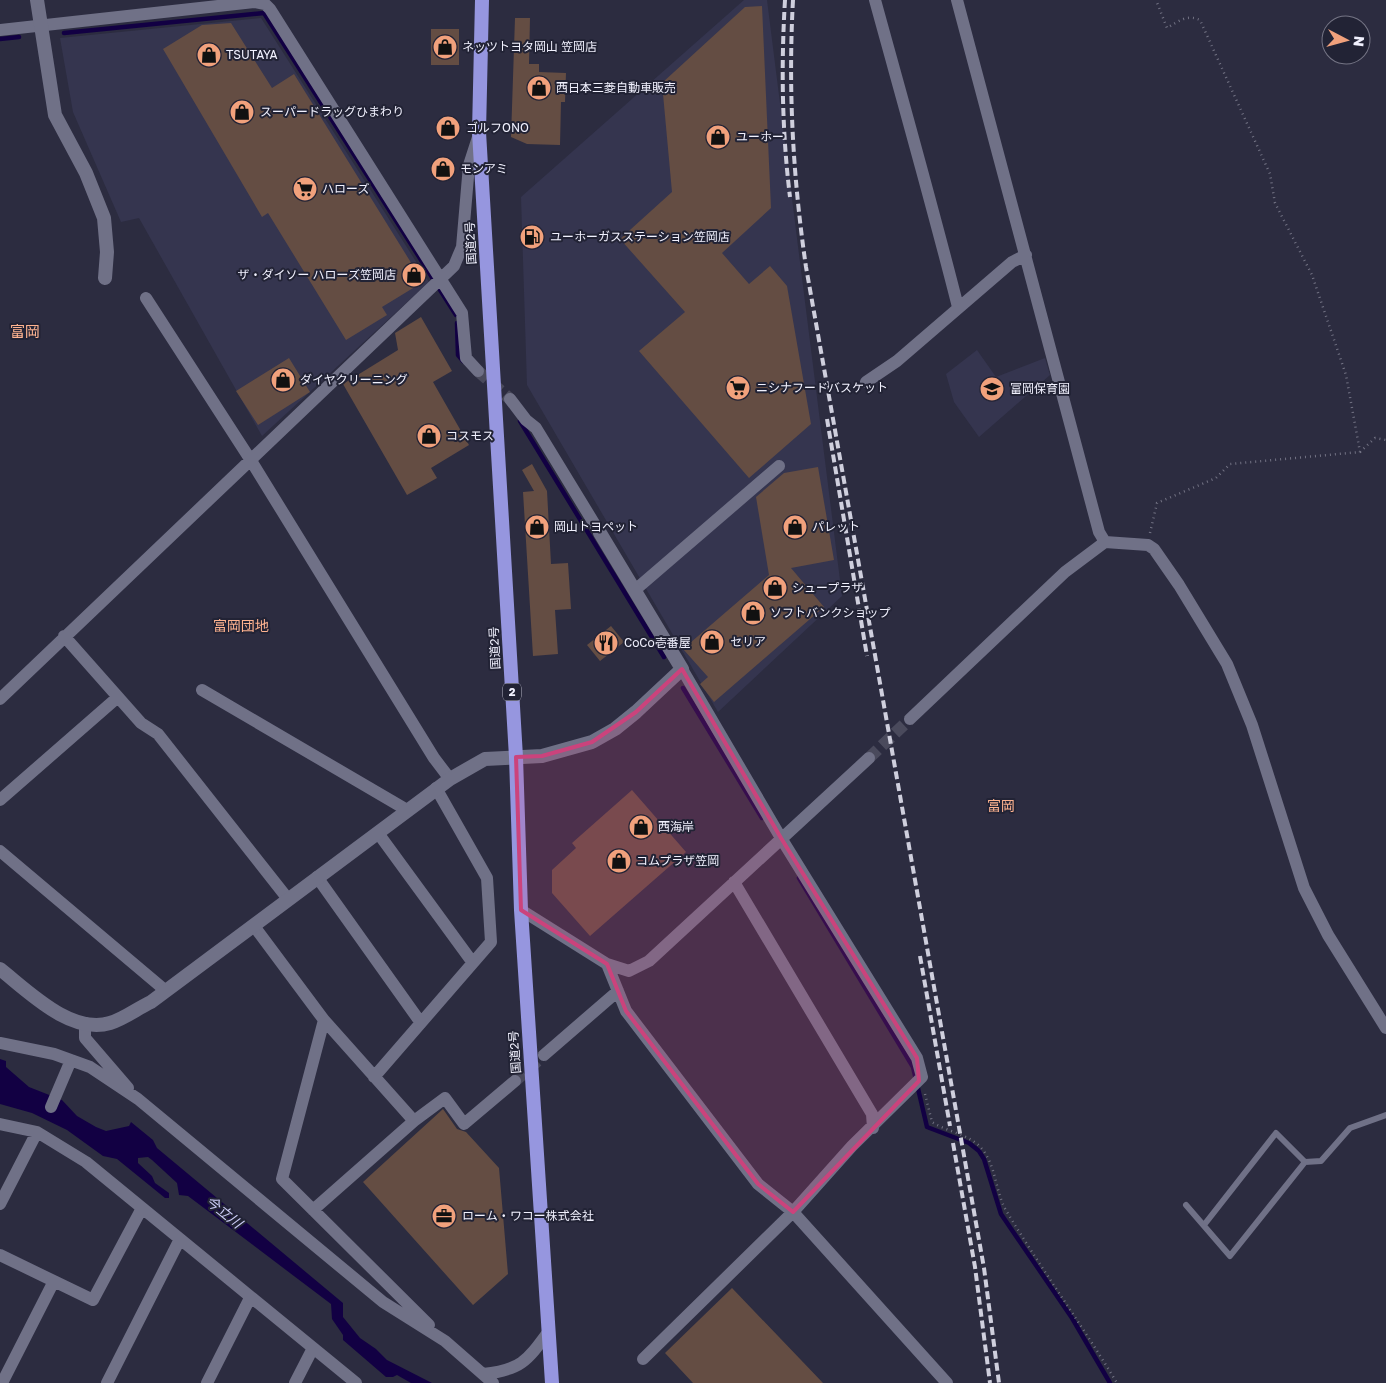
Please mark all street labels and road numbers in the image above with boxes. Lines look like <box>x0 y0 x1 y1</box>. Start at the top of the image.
street label: 国道2号 <box>462 221 479 265</box>
street label: 国道2号 <box>486 626 503 670</box>
road number: 2 <box>503 684 521 700</box>
street label: 国道2号 <box>506 1030 523 1074</box>

